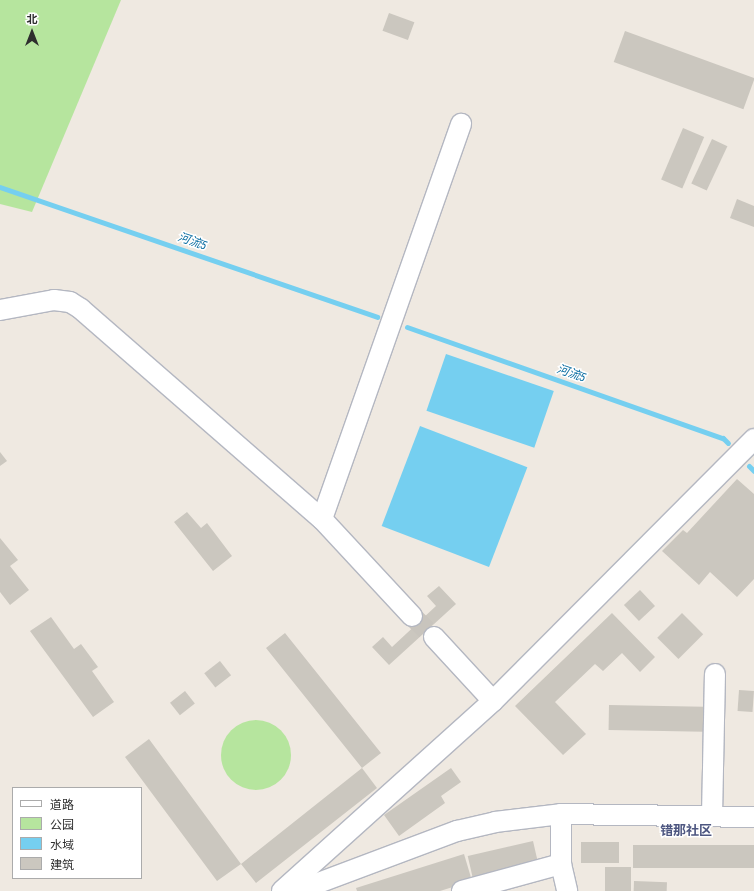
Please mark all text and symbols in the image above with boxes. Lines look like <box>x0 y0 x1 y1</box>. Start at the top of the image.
north arrow <box>12 12 52 52</box>
text: 北 <box>27 13 38 26</box>
water label: 河流5 <box>176 230 208 254</box>
water label: 河流5 <box>555 362 587 386</box>
legend <box>12 787 142 879</box>
text: 道路 <box>50 798 74 812</box>
text: 公园 <box>50 818 74 832</box>
district label: 错那社区 <box>660 823 712 839</box>
text: 水域 <box>50 838 74 852</box>
text: 建筑 <box>50 858 74 872</box>

